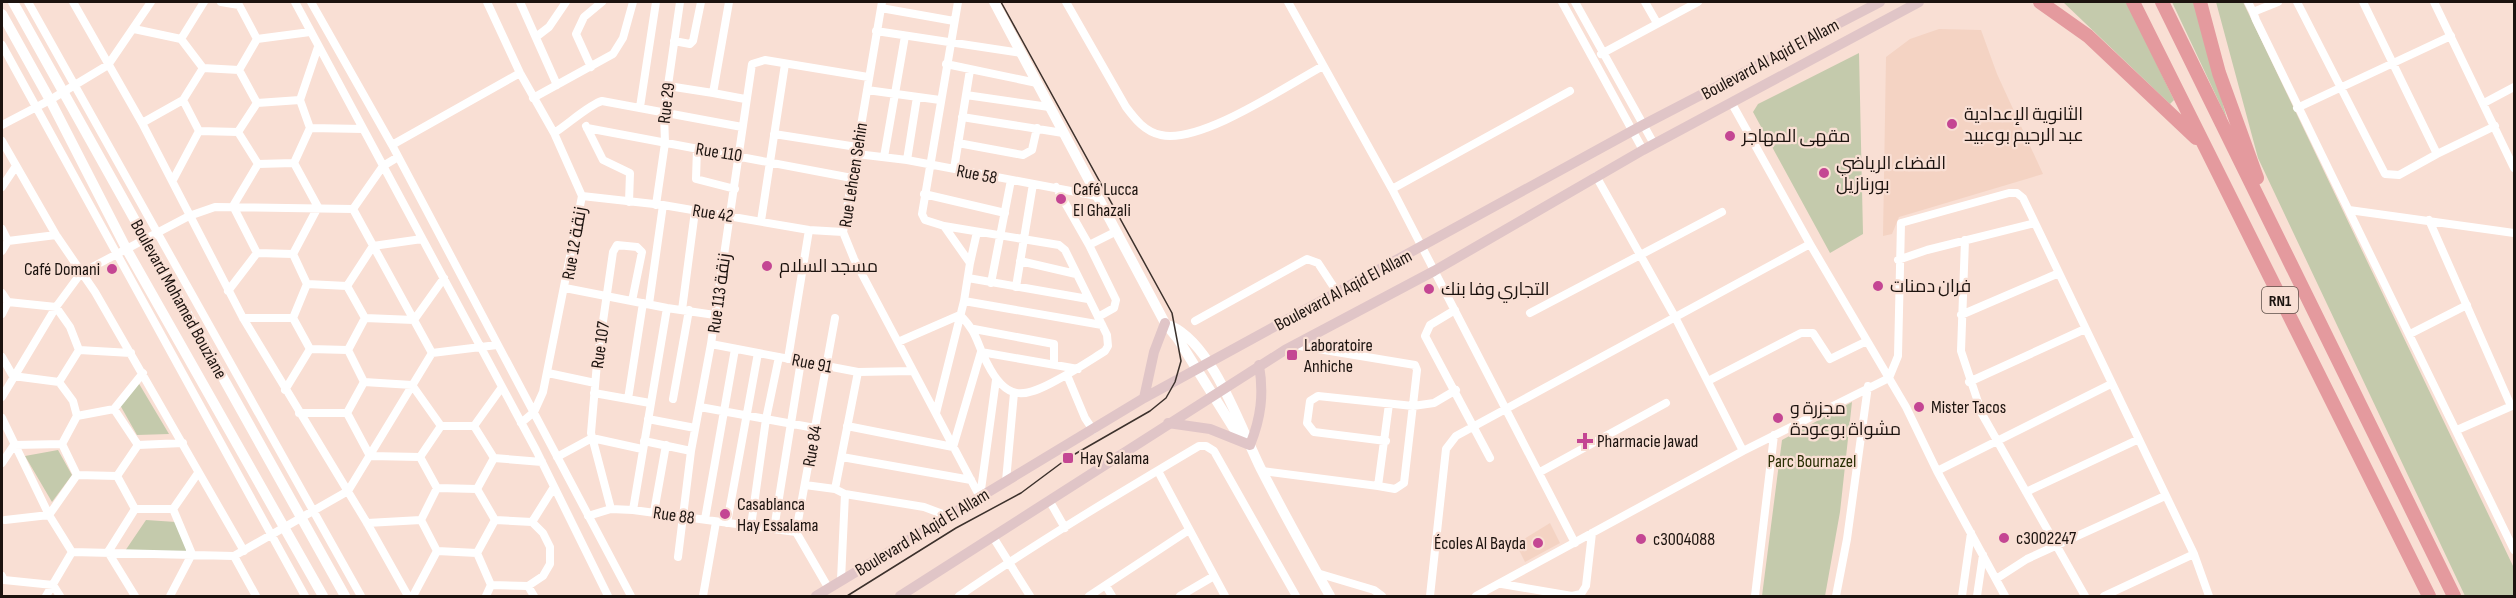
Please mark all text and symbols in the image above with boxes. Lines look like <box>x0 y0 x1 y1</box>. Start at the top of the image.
street label: Boulevard Al Aqid El Allam <box>1698 14 1842 104</box>
street label: Rue 29 <box>654 81 679 125</box>
place label: الثانوية الإعدادية عبد الرحيم بوعبيد <box>1964 104 2084 147</box>
marker: الثانوية الإعدادية عبد الرحيم بوعبيد <box>1945 117 1959 131</box>
street label: Rue Lehcen Sehin <box>835 121 872 229</box>
place label: مقهى المهاجر <box>1741 126 1850 147</box>
marker: مقهى المهاجر <box>1723 129 1737 143</box>
street label: Rue 110 <box>694 138 744 167</box>
place label: الفضاء الرياضي بورنازيل <box>1836 153 1946 195</box>
street label: Rue 58 <box>955 160 999 189</box>
marker: الفضاء الرياضي بورنازيل <box>1817 166 1831 180</box>
place label: Café Lucca El Ghazali <box>1073 179 1139 221</box>
marker: Café Lucca El Ghazali <box>1054 192 1068 206</box>
street label: Rue 42 <box>691 200 735 227</box>
street label: Rue 12 زنقة <box>558 205 591 281</box>
street label: Boulevard Mohamed Bouziane <box>126 216 231 383</box>
street label: Boulevard Al Aqid El Allam <box>1271 245 1415 335</box>
street label: Rue 113 زنقة <box>704 252 735 334</box>
place label: مسجد السلام <box>779 256 878 278</box>
place label: Café Domani <box>24 259 100 280</box>
marker: مسجد السلام <box>760 259 774 273</box>
marker: Café Domani <box>105 262 119 276</box>
place label: فران دمنات <box>1890 276 1971 297</box>
place label: التجاري وفا بنك <box>1441 279 1550 303</box>
marker: فران دمنات <box>1871 279 1885 293</box>
marker: التجاري وفا بنك <box>1422 282 1436 296</box>
road number: RN1 <box>2262 287 2298 313</box>
street label: Rue 107 <box>587 319 614 370</box>
place label: Laboratoire Anhiche <box>1303 335 1373 377</box>
marker: Laboratoire Anhiche <box>1285 348 1299 362</box>
street label: Rue 91 <box>790 349 834 378</box>
place label: Mister Tacos <box>1931 397 2006 418</box>
place label: مجزرة و مشواة بوعودة <box>1790 398 1901 440</box>
marker: Mister Tacos <box>1912 400 1926 414</box>
marker: مجزرة و مشواة بوعودة <box>1771 411 1785 425</box>
street label: Rue 84 <box>799 423 827 468</box>
place label: Pharmacie Jawad <box>1597 431 1698 452</box>
marker: Pharmacie Jawad <box>1578 434 1592 448</box>
place label: Hay Salama <box>1080 448 1149 469</box>
marker: Hay Salama <box>1061 451 1075 465</box>
park label: Parc Bournazel <box>1768 451 1856 472</box>
street label: Boulevard Al Aqid El Allam <box>852 484 993 581</box>
place label: Casablanca Hay Essalama <box>737 494 819 536</box>
street label: Rue 88 <box>652 502 696 529</box>
marker: Casablanca Hay Essalama <box>718 507 732 521</box>
place label: c3002247 <box>2016 528 2077 549</box>
place label: c3004088 <box>1653 529 1715 550</box>
marker: c3002247 <box>1997 531 2011 545</box>
marker: c3004088 <box>1634 532 1648 546</box>
place label: Écoles Al Bayda <box>1434 533 1526 554</box>
marker: Écoles Al Bayda <box>1531 536 1545 550</box>

